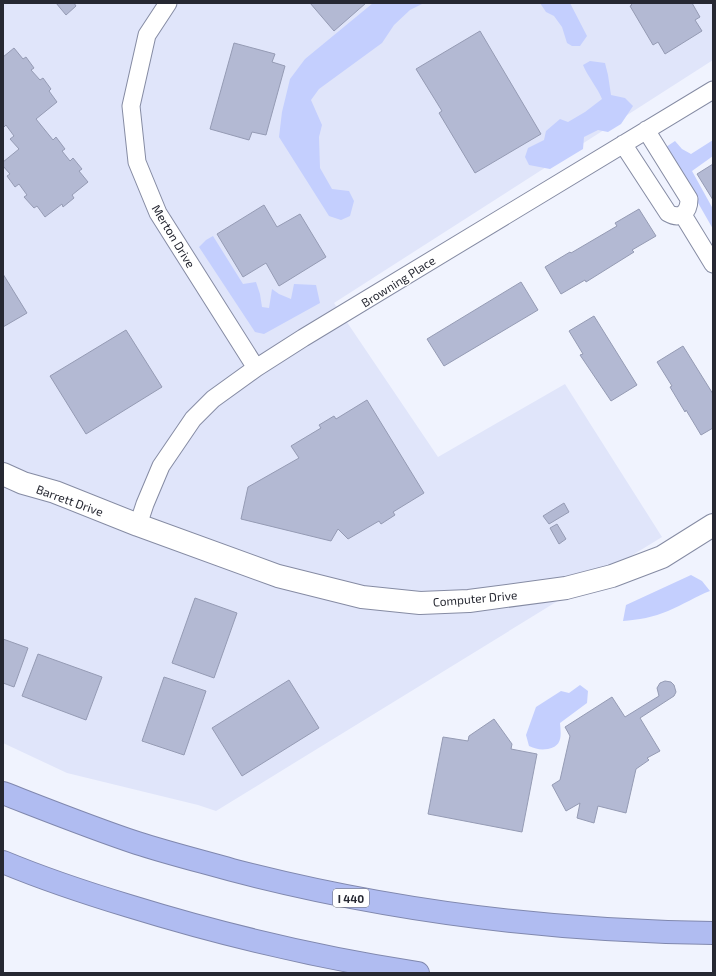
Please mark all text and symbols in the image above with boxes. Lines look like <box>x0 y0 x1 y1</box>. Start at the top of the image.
street label: Merton Drive <box>150 202 198 270</box>
street label: Browning Place <box>358 253 438 309</box>
street label: Barrett Drive <box>35 481 105 519</box>
street label: Computer Drive <box>432 587 518 609</box>
road number: I 440 <box>333 889 369 907</box>

